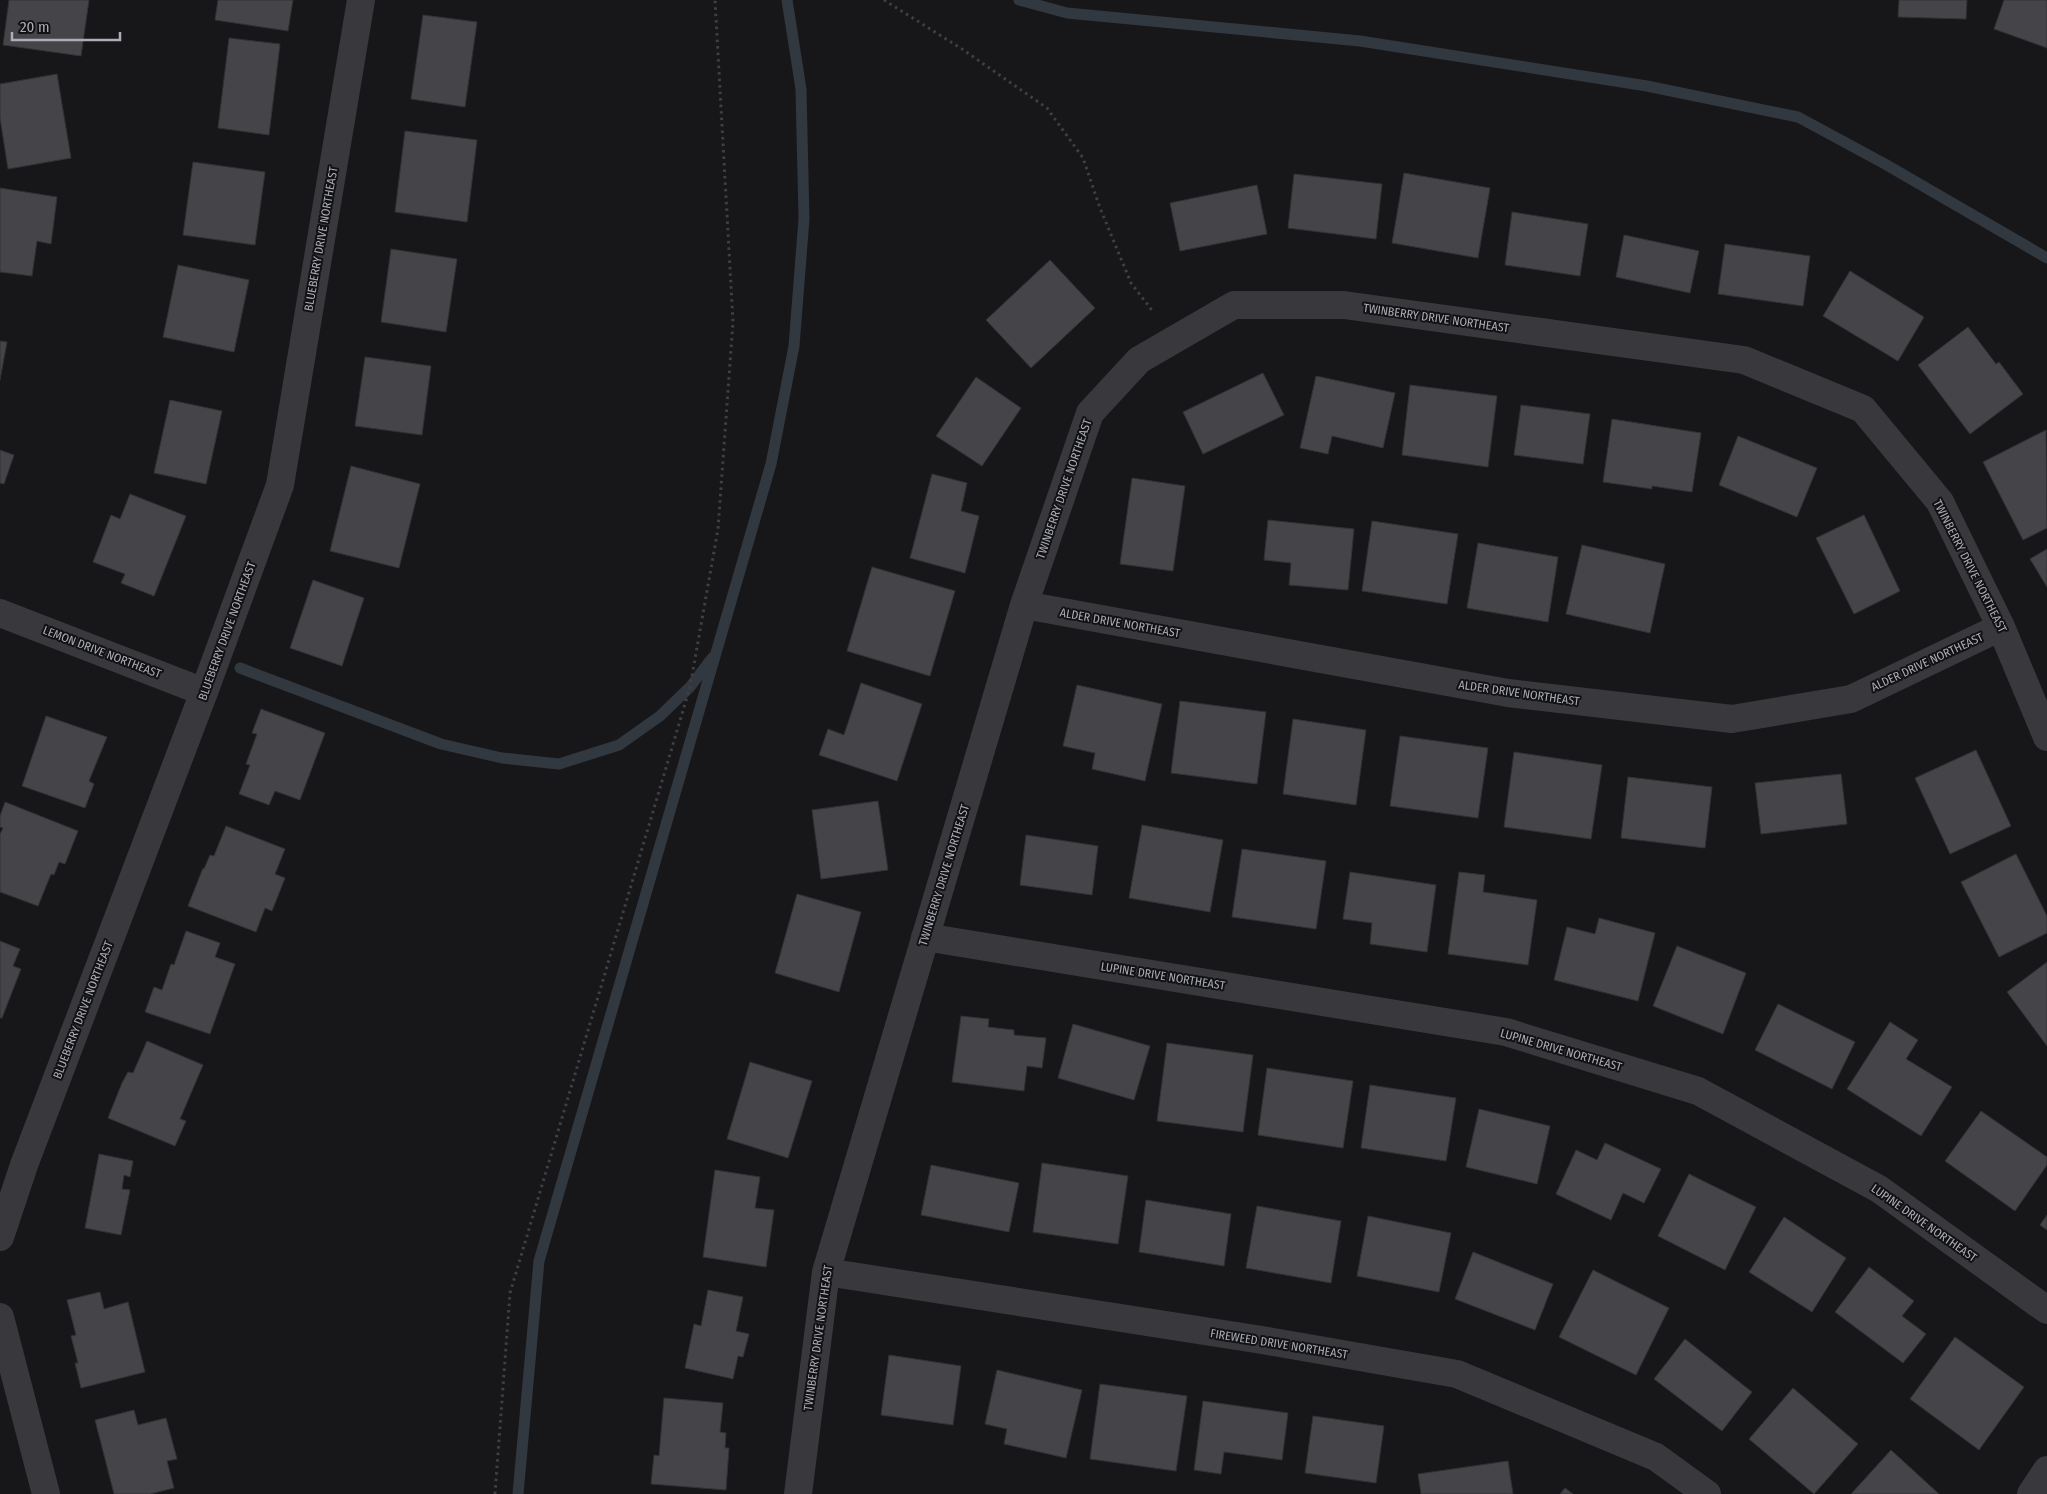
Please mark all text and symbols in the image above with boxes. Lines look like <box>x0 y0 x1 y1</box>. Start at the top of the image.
scale bar <box>12 10 120 42</box>
text: 20 m <box>20 18 50 36</box>
street label: BLUEBERRY DRIVE NORTHEAST <box>301 165 341 312</box>
street label: TWINBERRY DRIVE NORTHEAST <box>1362 301 1510 335</box>
street label: TWINBERRY DRIVE NORTHEAST <box>1033 417 1095 561</box>
street label: TWINBERRY DRIVE NORTHEAST <box>1930 497 2010 635</box>
street label: BLUEBERRY DRIVE NORTHEAST <box>195 559 259 702</box>
street label: ALDER DRIVE NORTHEAST <box>1059 606 1182 641</box>
street label: LEMON DRIVE NORTHEAST <box>41 623 163 681</box>
street label: ALDER DRIVE NORTHEAST <box>1869 630 1986 694</box>
street label: ALDER DRIVE NORTHEAST <box>1458 678 1581 708</box>
street label: TWINBERRY DRIVE NORTHEAST <box>916 802 972 947</box>
street label: BLUEBERRY DRIVE NORTHEAST <box>50 939 116 1081</box>
street label: LUPINE DRIVE NORTHEAST <box>1100 959 1227 993</box>
street label: LUPINE DRIVE NORTHEAST <box>1499 1026 1624 1074</box>
street label: LUPINE DRIVE NORTHEAST <box>1869 1181 1980 1265</box>
street label: TWINBERRY DRIVE NORTHEAST <box>801 1264 835 1412</box>
street label: FIREWEED DRIVE NORTHEAST <box>1209 1326 1349 1362</box>

